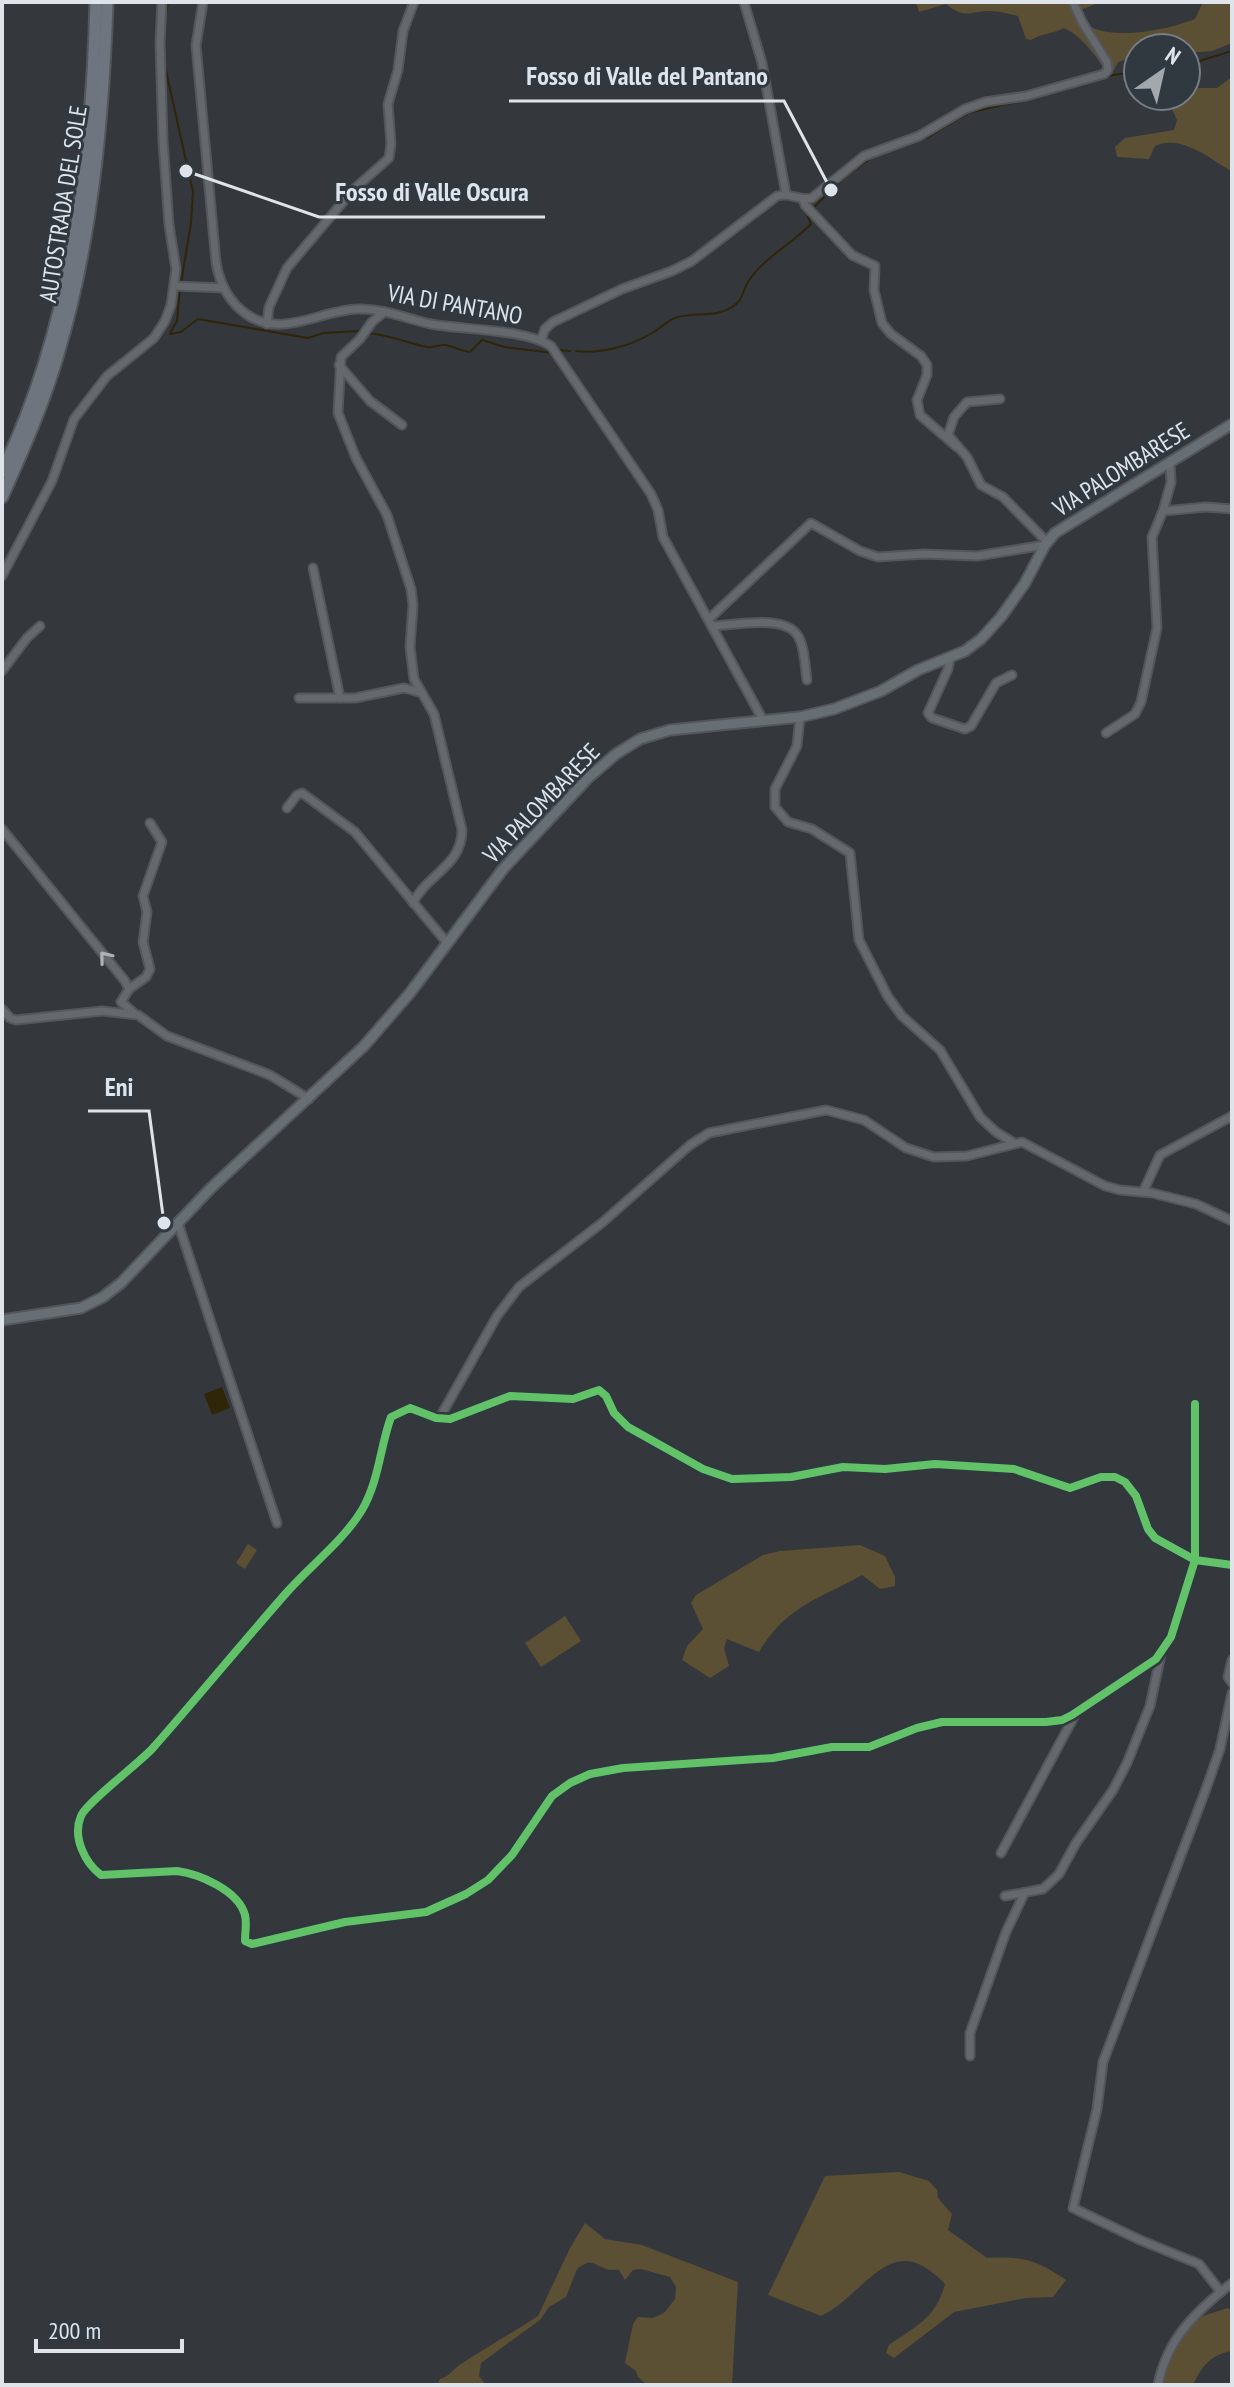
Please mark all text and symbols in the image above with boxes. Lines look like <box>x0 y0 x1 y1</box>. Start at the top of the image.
north arrow <box>1122 32 1202 112</box>
text: N <box>1160 40 1186 70</box>
callout: Fosso di Valle del Pantano <box>509 51 784 101</box>
text: Fosso di Valle del Pantano <box>526 59 768 92</box>
street label: AUTOSTRADA DEL SOLE <box>32 103 94 305</box>
callout: Fosso di Valle Oscura <box>319 167 545 217</box>
text: Fosso di Valle Oscura <box>335 175 529 208</box>
street label: VIA DI PANTANO <box>384 277 525 331</box>
street label: VIA PALOMBARESE <box>1046 415 1195 524</box>
street label: VIA PALOMBARESE <box>475 736 606 870</box>
one-way arrow <box>100 951 115 966</box>
callout: Eni <box>88 1061 149 1111</box>
text: Eni <box>105 1070 133 1103</box>
scale bar <box>36 2303 182 2353</box>
text: 200 m <box>48 2315 101 2346</box>

